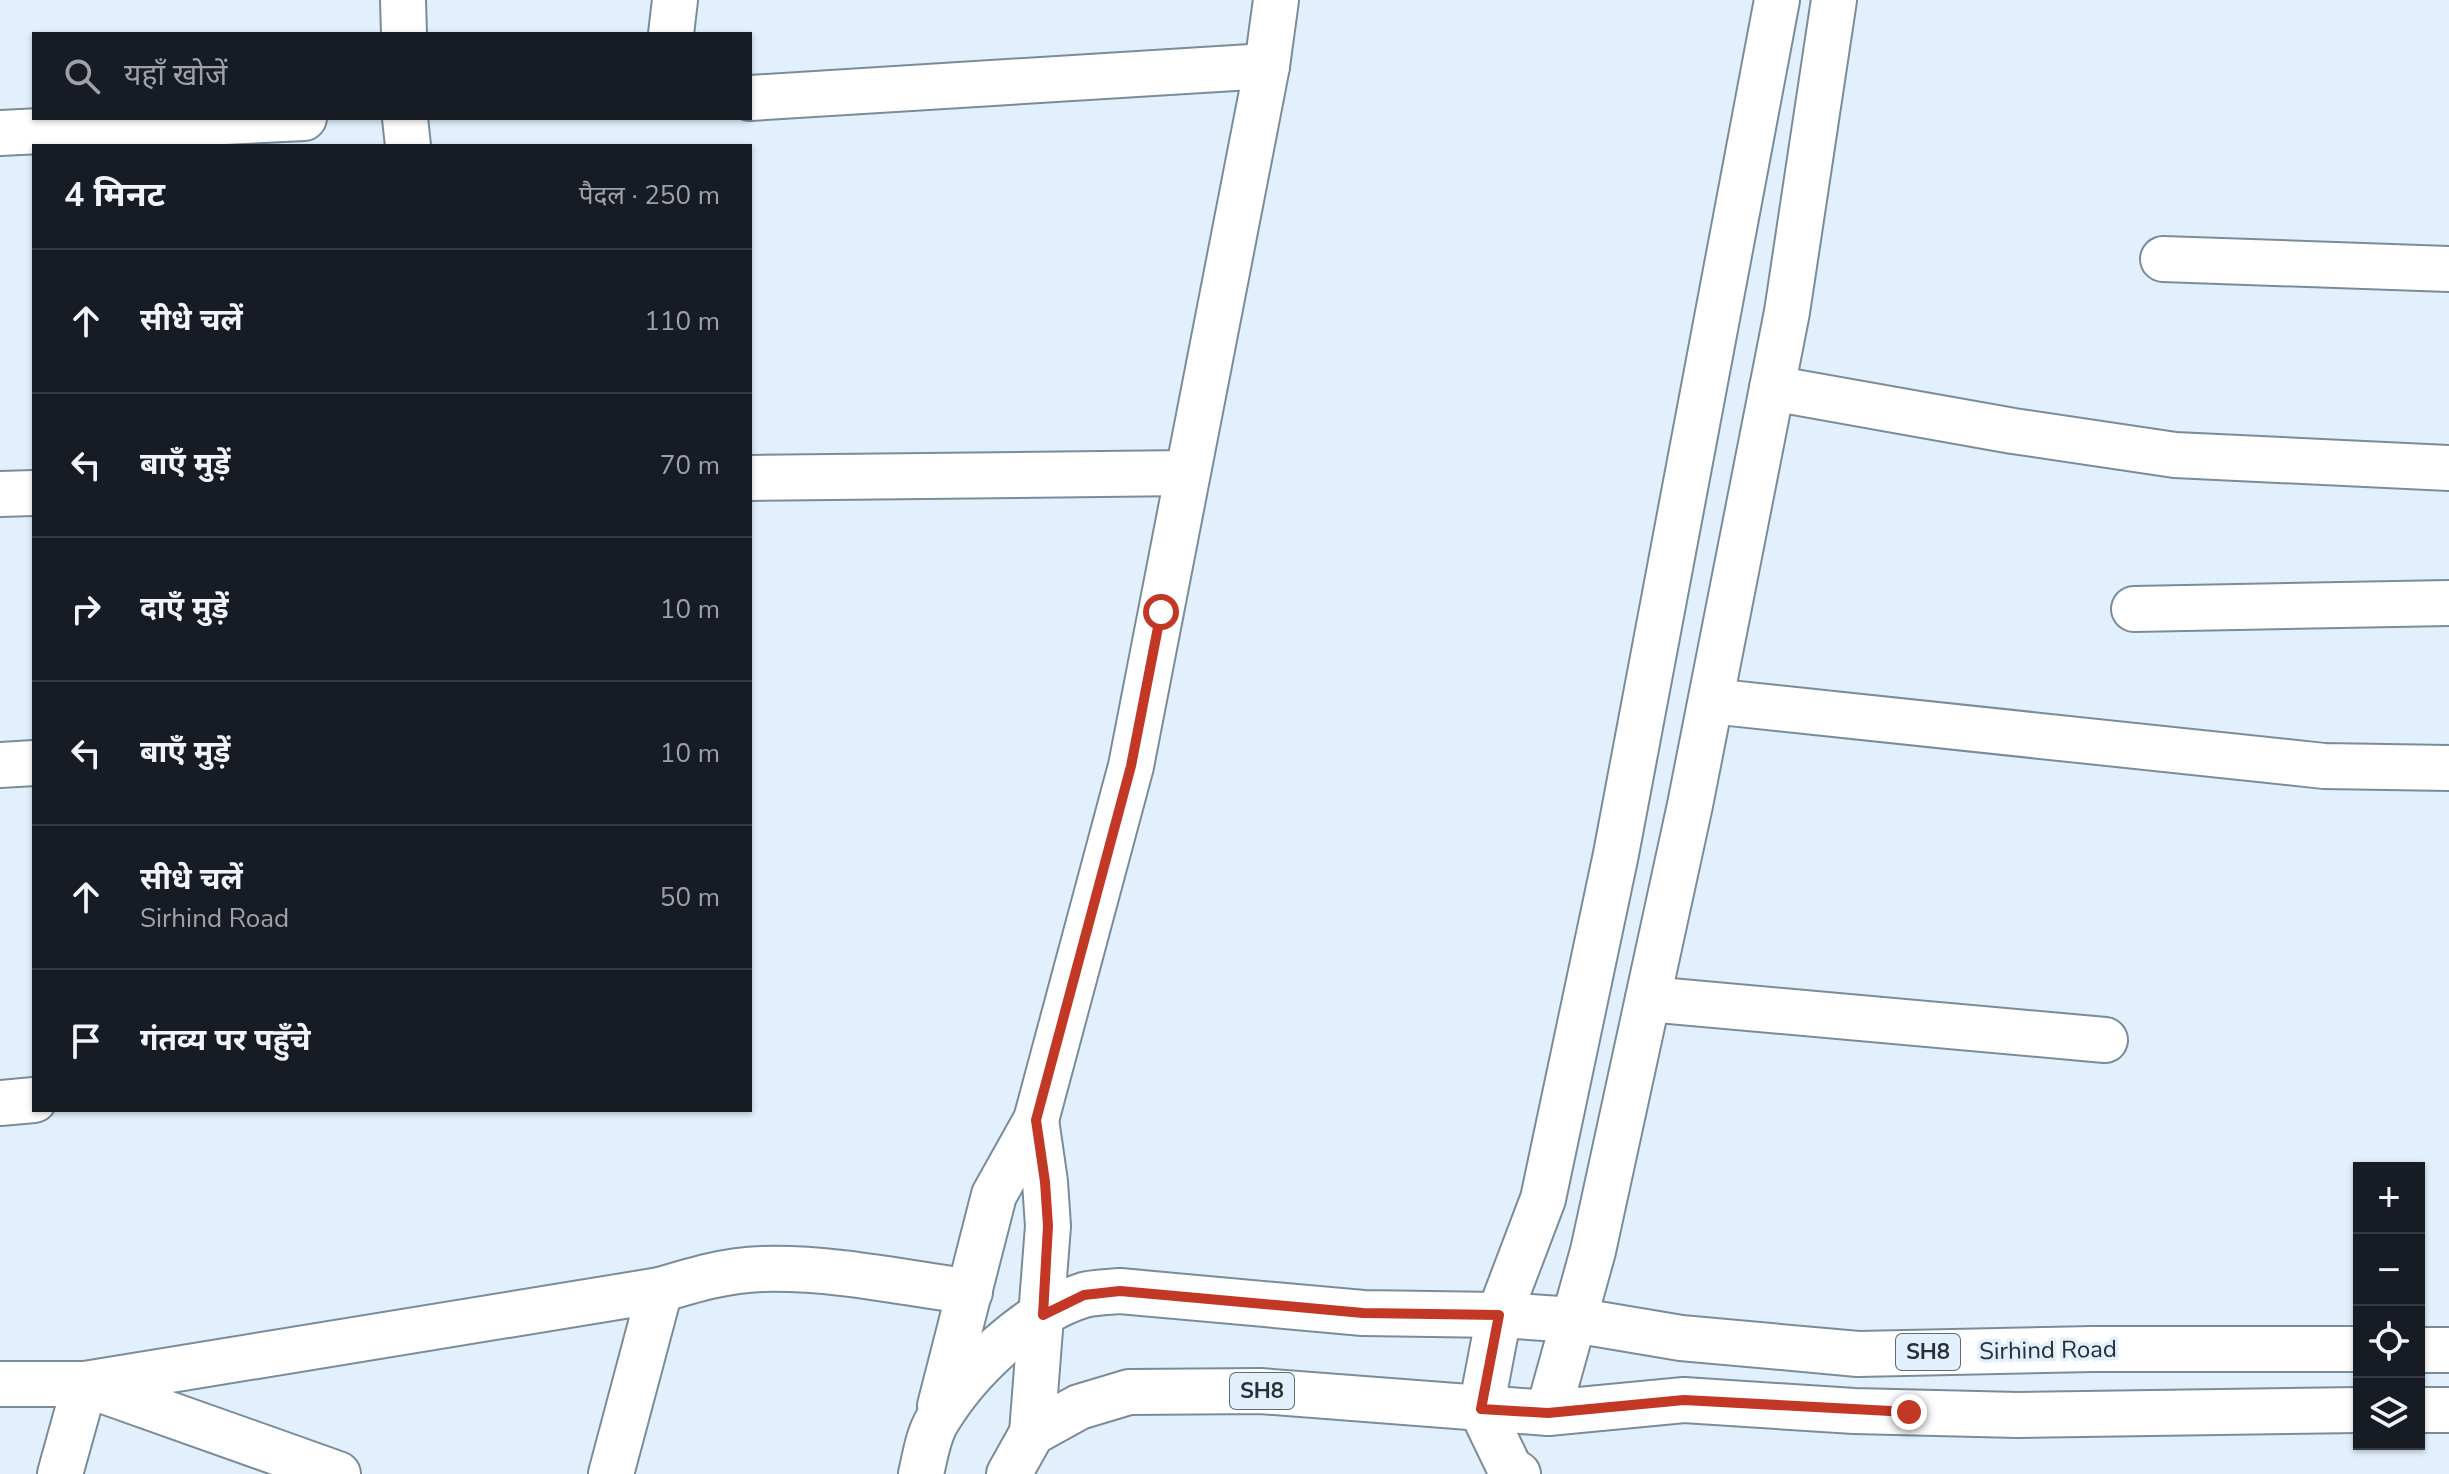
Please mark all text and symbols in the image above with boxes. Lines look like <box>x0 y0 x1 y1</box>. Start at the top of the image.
search box <box>32 32 752 120</box>
icon: search <box>60 54 104 98</box>
text: यहाँ खोजें <box>124 55 227 96</box>
text: 4 मिनट <box>64 172 165 218</box>
text: पैदल · 250 m <box>579 178 720 213</box>
icon: ahead <box>64 299 108 343</box>
text: सीधे चलें <box>140 300 243 341</box>
text: 110 m <box>644 304 720 339</box>
icon: left <box>64 443 108 487</box>
text: बाएँ मुड़ें <box>140 444 230 485</box>
text: 70 m <box>660 448 720 483</box>
icon: right <box>64 587 108 631</box>
text: दाएँ मुड़ें <box>140 588 229 629</box>
text: 10 m <box>660 592 720 627</box>
route start <box>1143 594 1179 630</box>
icon: left <box>64 731 108 775</box>
text: बाएँ मुड़ें <box>140 732 230 773</box>
text: 10 m <box>660 736 720 771</box>
text: सीधे चलें <box>140 859 243 900</box>
icon: ahead <box>64 875 108 919</box>
text: 50 m <box>660 880 720 915</box>
text: Sirhind Road <box>140 901 289 936</box>
icon: arrive <box>64 1019 108 1063</box>
text: गंतव्य पर पहुँचे <box>140 1020 310 1061</box>
map controls <box>2353 1162 2425 1450</box>
button: + <box>2353 1162 2425 1234</box>
button: − <box>2353 1234 2425 1306</box>
button: locate <box>2353 1306 2425 1378</box>
street label: Sirhind Road <box>1979 1333 2117 1367</box>
road number: SH8 <box>1896 1334 1960 1370</box>
road number: SH8 <box>1230 1373 1294 1409</box>
button: layers <box>2353 1378 2425 1450</box>
route end <box>1891 1394 1927 1430</box>

